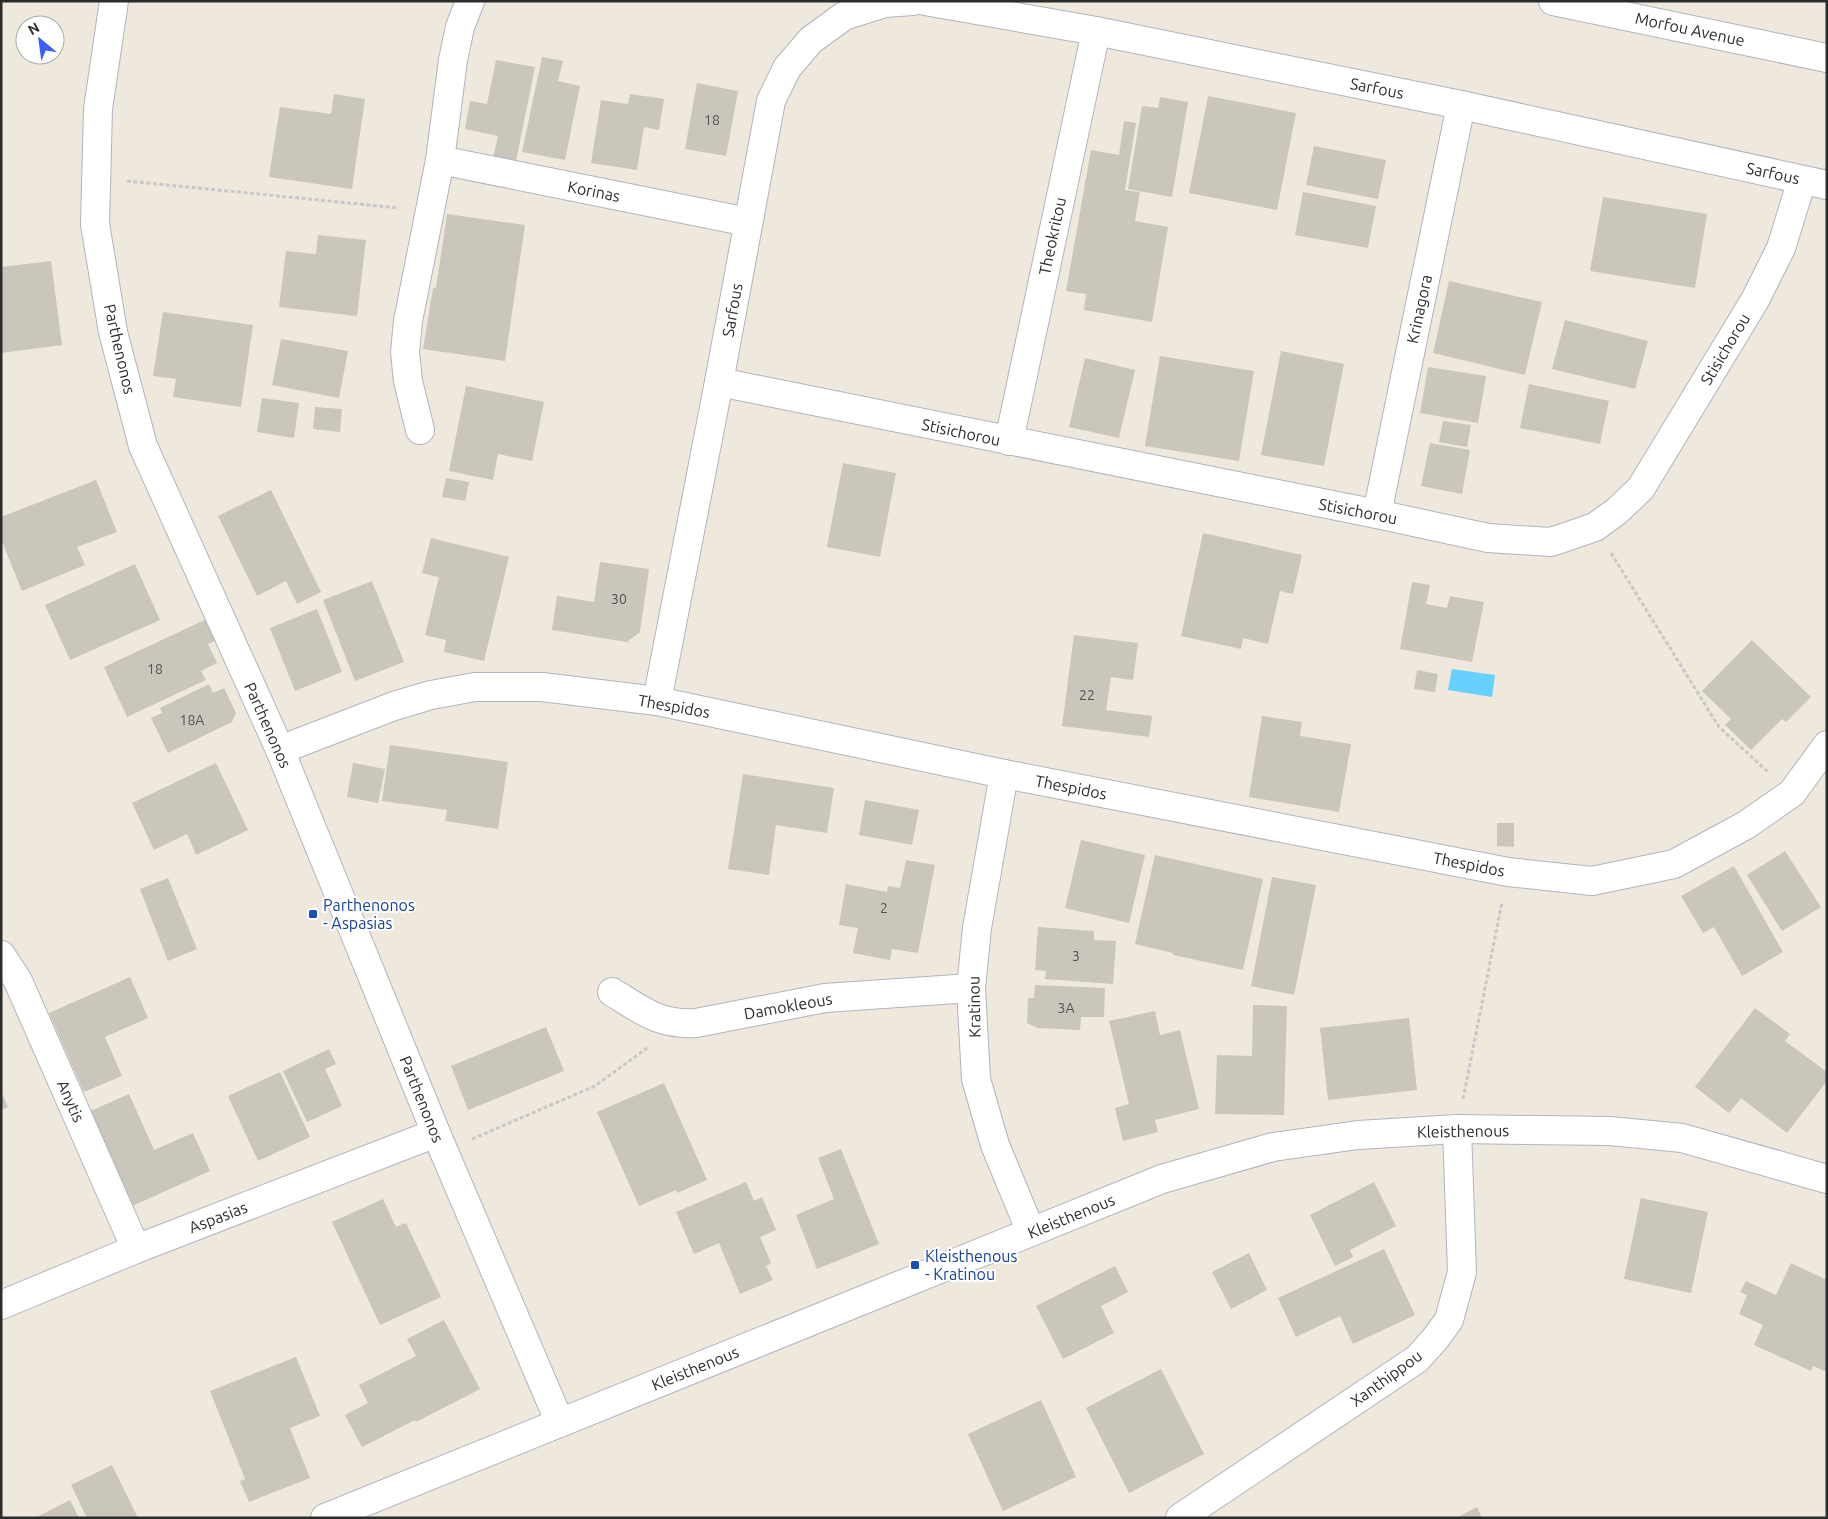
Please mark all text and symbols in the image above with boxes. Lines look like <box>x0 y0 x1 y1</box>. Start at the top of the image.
street label: Morfou Avenue <box>1634 9 1746 49</box>
north arrow <box>15 15 65 65</box>
text: N <box>25 19 42 38</box>
street label: Sarfous <box>1349 74 1405 102</box>
house number: 18 <box>704 112 720 128</box>
street label: Sarfous <box>1745 159 1801 187</box>
street label: Korinas <box>566 177 622 205</box>
street label: Theokritou <box>1035 195 1069 277</box>
street label: Krinagora <box>1403 273 1435 345</box>
street label: Sarfous <box>718 282 746 338</box>
street label: Parthenonos <box>101 302 139 396</box>
street label: Stisichorou <box>1697 310 1753 388</box>
street label: Stisichorou <box>920 415 1002 449</box>
street label: Stisichorou <box>1317 495 1399 527</box>
house number: 30 <box>611 591 627 607</box>
house number: 18 <box>147 661 163 677</box>
street label: Parthenonos <box>241 679 295 771</box>
house number: 22 <box>1079 687 1095 703</box>
street label: Thespidos <box>637 691 711 721</box>
house number: 18A <box>180 712 204 728</box>
street label: Thespidos <box>1034 771 1108 803</box>
street label: Thespidos <box>1432 848 1506 880</box>
place label: Parthenonos - Aspasias <box>323 896 415 932</box>
house number: 2 <box>880 900 888 916</box>
marker: Parthenonos - Aspasias <box>307 908 319 920</box>
house number: 3 <box>1072 948 1080 964</box>
street label: Kratinou <box>964 976 984 1038</box>
street label: Damokleous <box>742 989 834 1023</box>
house number: 3A <box>1058 1000 1075 1016</box>
street label: Parthenonos <box>396 1053 448 1145</box>
street label: Anytis <box>54 1077 88 1125</box>
street label: Kleisthenous <box>1417 1121 1509 1141</box>
street label: Kleisthenous <box>1025 1190 1117 1242</box>
street label: Aspasias <box>186 1198 250 1236</box>
place label: Kleisthenous - Kratinou <box>925 1247 1017 1283</box>
marker: Kleisthenous - Kratinou <box>909 1259 921 1271</box>
street label: Kleisthenous <box>649 1342 741 1394</box>
street label: Xanthippou <box>1347 1346 1425 1410</box>

